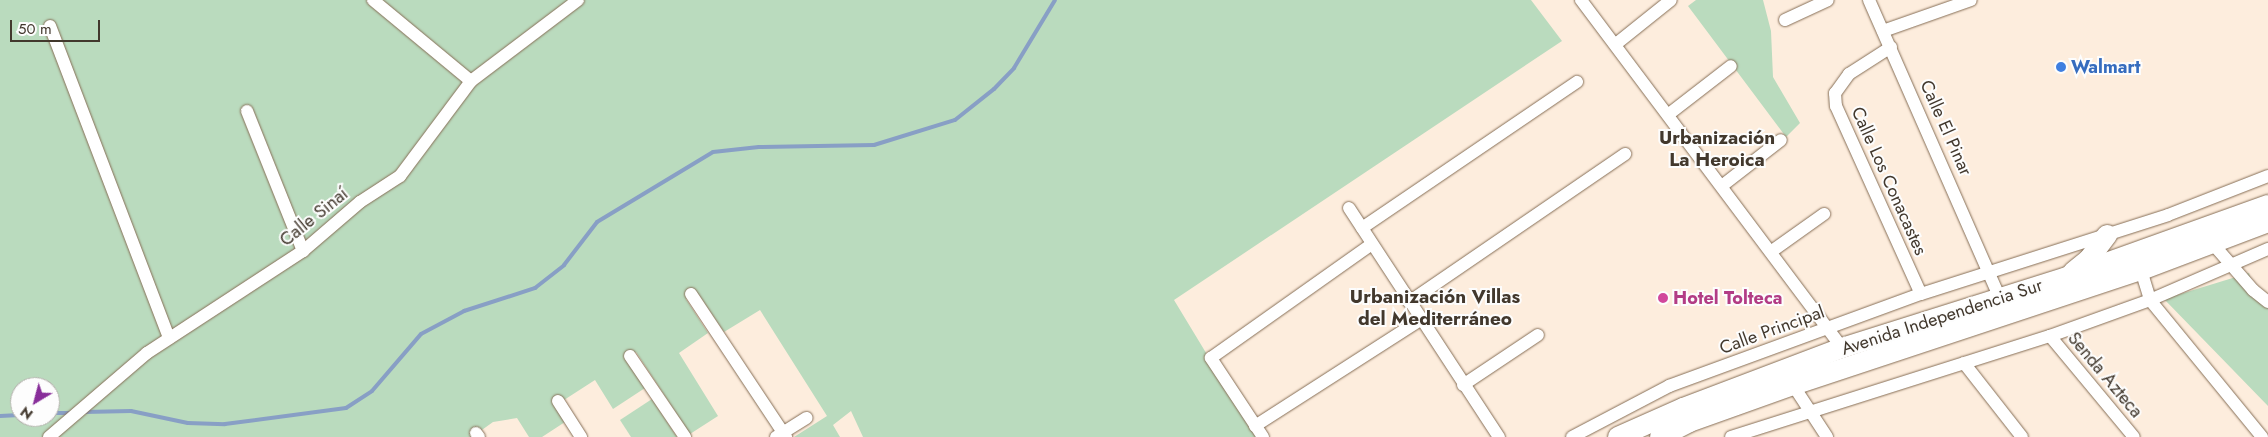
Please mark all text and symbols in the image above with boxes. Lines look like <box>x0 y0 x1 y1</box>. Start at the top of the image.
scale bar <box>12 10 102 42</box>
text: 50 m <box>18 18 52 40</box>
place label: Walmart <box>2071 56 2141 78</box>
marker: Walmart <box>2055 61 2067 73</box>
street label: Calle El Pinar <box>1915 77 1977 179</box>
street label: Calle Los Conacastes <box>1847 103 1931 259</box>
district label: Urbanización La Heroica <box>1659 127 1775 171</box>
street label: Calle Sinaí <box>276 183 352 251</box>
street label: Avenida Independencia Sur <box>1839 274 2045 360</box>
district label: Urbanización Villas del Mediterráneo <box>1350 286 1520 330</box>
place label: Hotel Tolteca <box>1673 287 1782 309</box>
marker: Hotel Tolteca <box>1657 292 1669 304</box>
street label: Calle Principal <box>1717 301 1827 359</box>
street label: Senda Azteca <box>2063 328 2147 422</box>
north arrow <box>10 377 60 427</box>
text: N <box>16 402 37 425</box>

